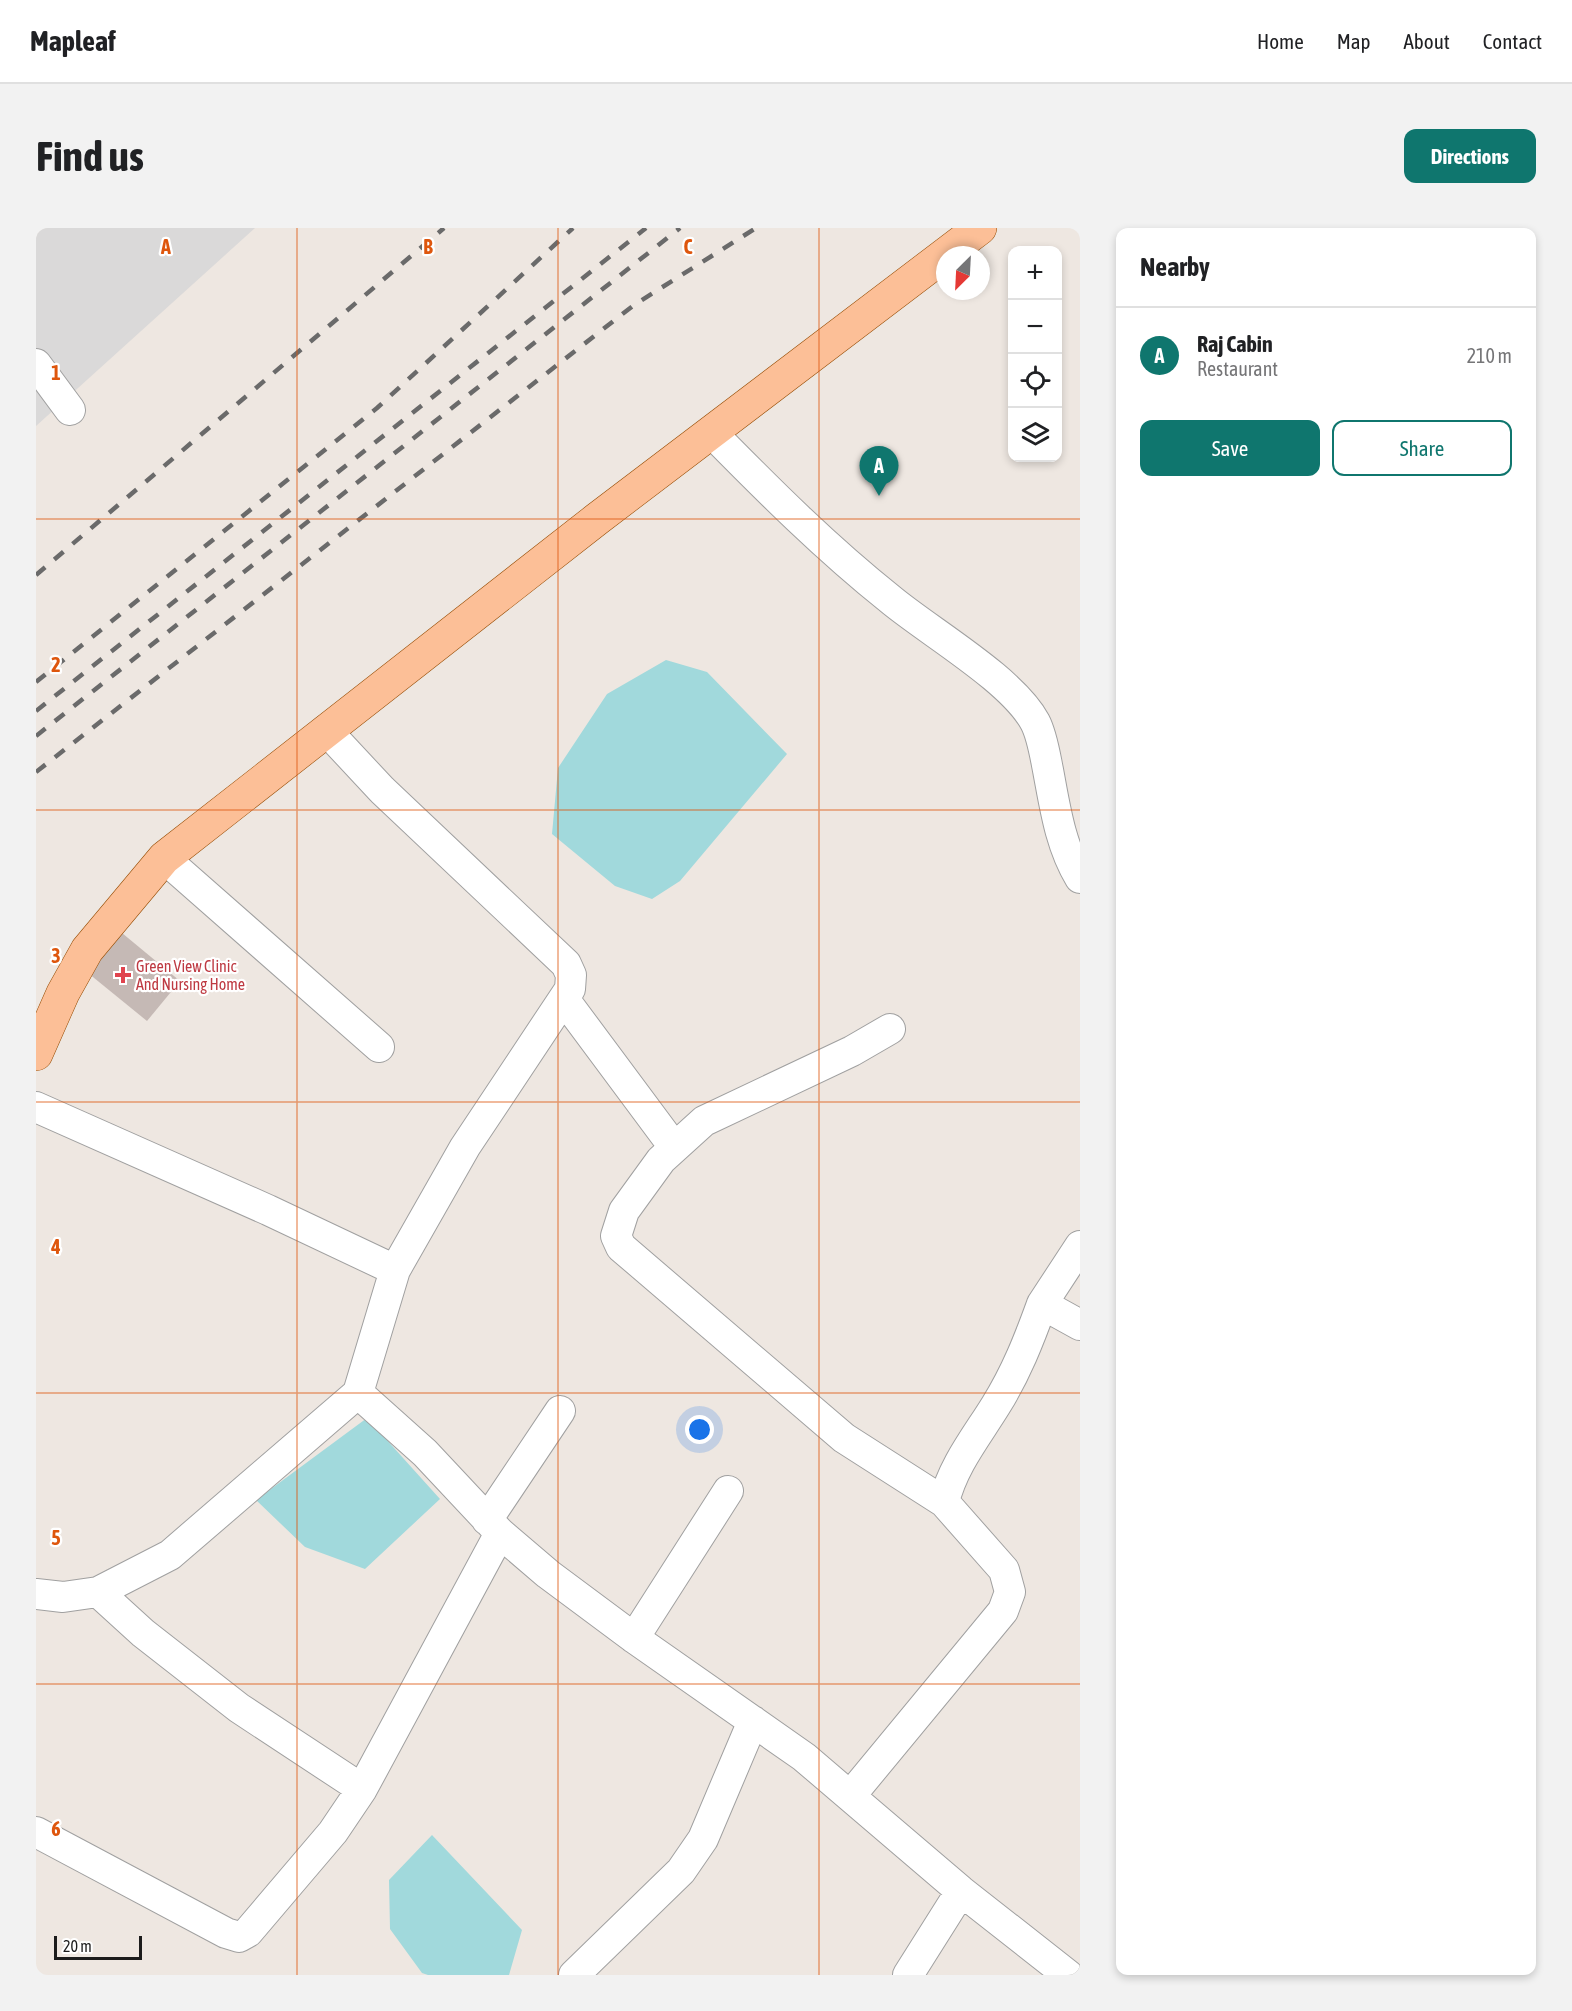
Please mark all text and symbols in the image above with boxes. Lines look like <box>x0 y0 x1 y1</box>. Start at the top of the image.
text: Mapleaf <box>30 25 116 57</box>
text: Home <box>1257 29 1304 53</box>
text: Map <box>1337 29 1371 53</box>
text: About <box>1404 29 1450 53</box>
text: Contact <box>1483 29 1542 53</box>
button: Directions <box>1404 129 1536 183</box>
text: Find us <box>36 132 144 180</box>
text: A <box>160 235 171 258</box>
text: B <box>423 235 433 258</box>
text: C <box>684 235 693 258</box>
north arrow <box>936 246 990 300</box>
map controls <box>1008 246 1062 462</box>
button: + <box>1008 246 1062 300</box>
text: Nearby <box>1140 252 1210 282</box>
button: − <box>1008 300 1062 354</box>
text: Raj Cabin <box>1197 331 1273 357</box>
text: A <box>1155 344 1164 367</box>
text: 210 m <box>1467 344 1512 367</box>
button: locate <box>1008 354 1062 408</box>
text: Restaurant <box>1197 357 1278 380</box>
text: 1 <box>51 361 61 384</box>
button: layers <box>1008 408 1062 462</box>
button: Save <box>1140 420 1320 476</box>
button: Share <box>1332 420 1512 476</box>
pin: A <box>860 446 898 496</box>
text: 2 <box>51 653 61 676</box>
text: 3 <box>51 944 61 967</box>
place label: Green View Clinic And Nursing Home <box>136 957 245 994</box>
marker: Green View Clinic And Nursing Home <box>114 966 132 984</box>
text: 4 <box>50 1235 61 1258</box>
your location <box>685 1415 714 1444</box>
text: 5 <box>51 1526 61 1549</box>
text: 6 <box>51 1817 61 1840</box>
scale bar <box>54 1933 142 1960</box>
text: 20 m <box>63 1937 92 1955</box>

